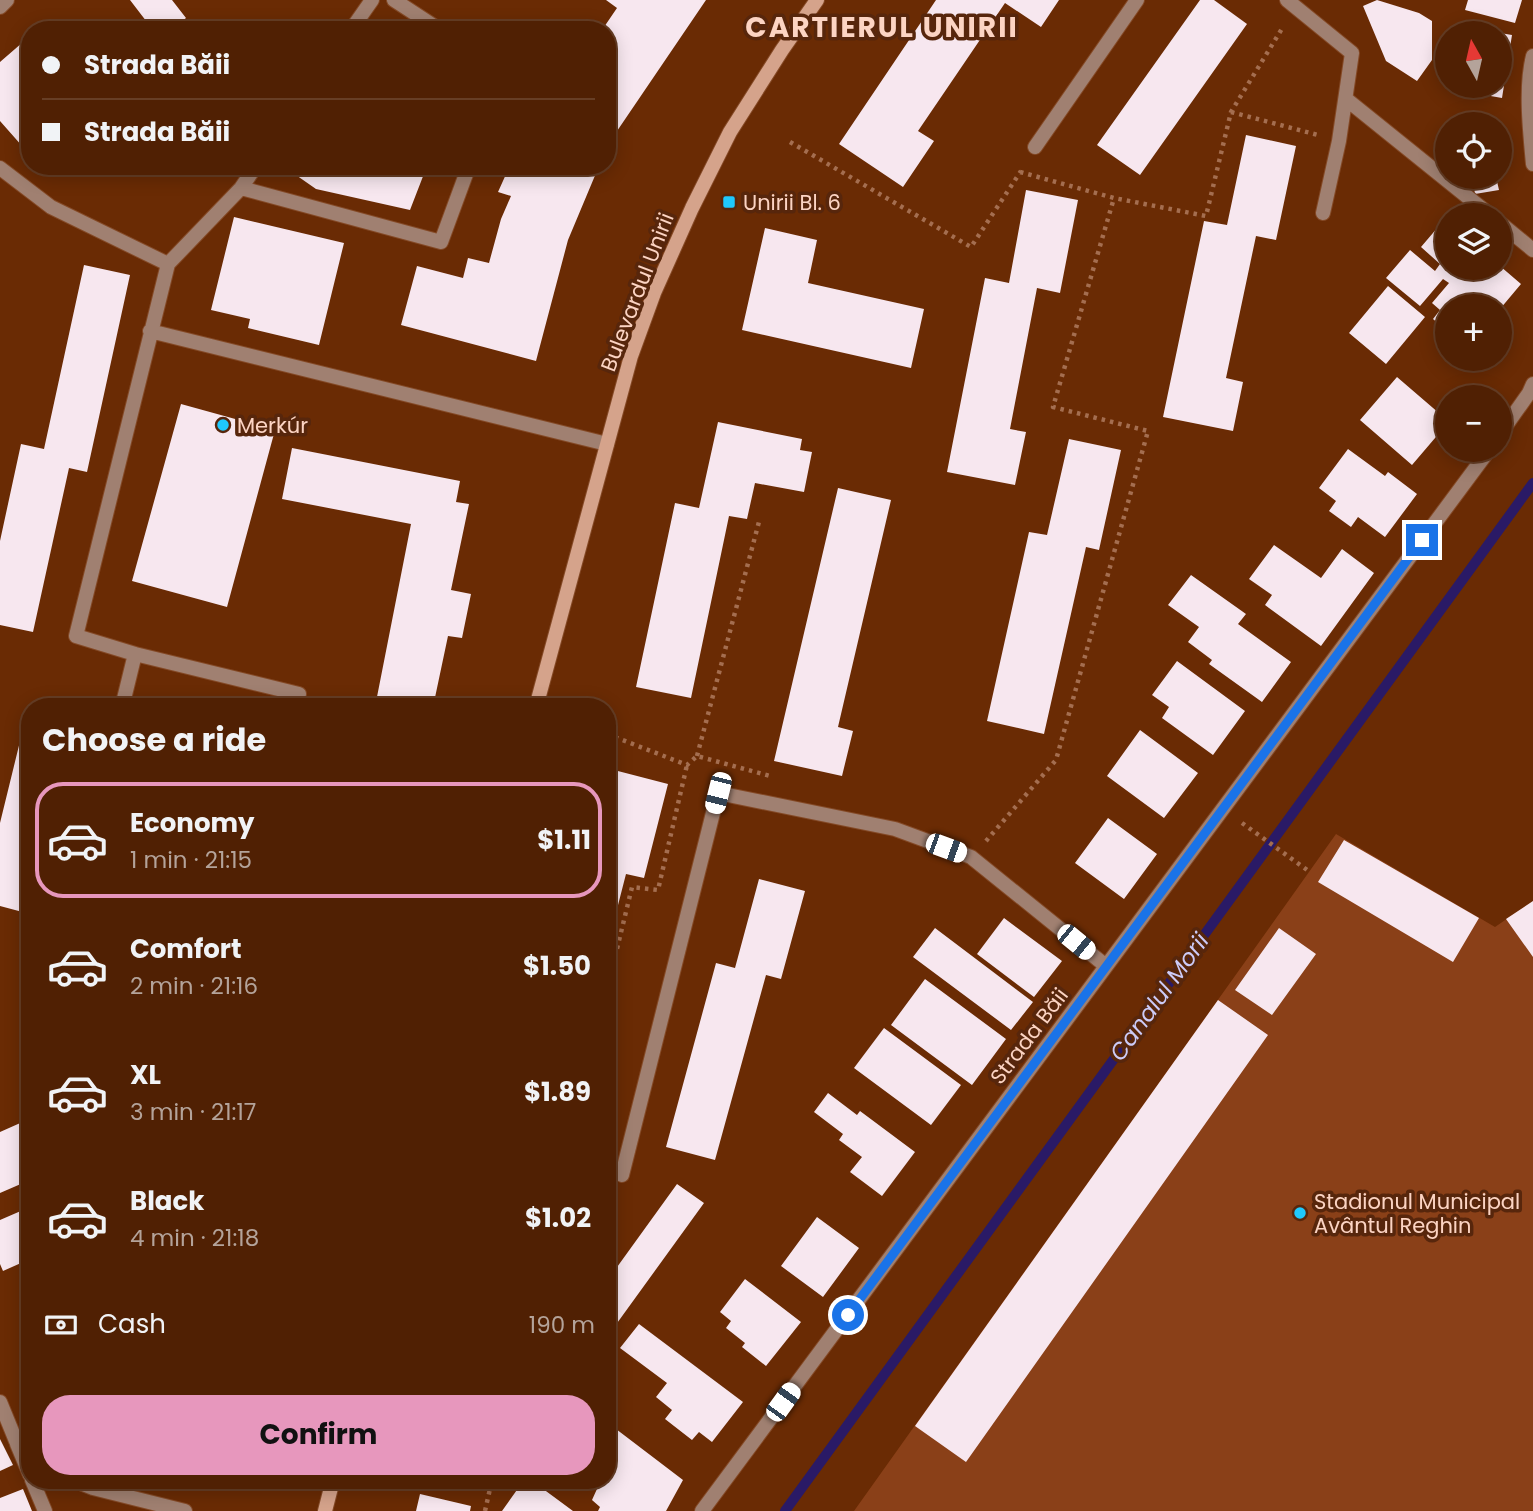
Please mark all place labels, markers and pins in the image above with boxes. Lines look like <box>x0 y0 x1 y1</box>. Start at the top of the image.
place label: Unirii Bl. 6 <box>743 188 841 217</box>
marker: Unirii Bl. 6 <box>721 194 737 210</box>
place label: Merkúr <box>237 411 308 440</box>
marker: Merkúr <box>215 417 231 433</box>
place label: Stadionul Municipal Avântul Reghin <box>1314 1187 1520 1240</box>
marker: Stadionul Municipal Avântul Reghin <box>1292 1205 1308 1221</box>

